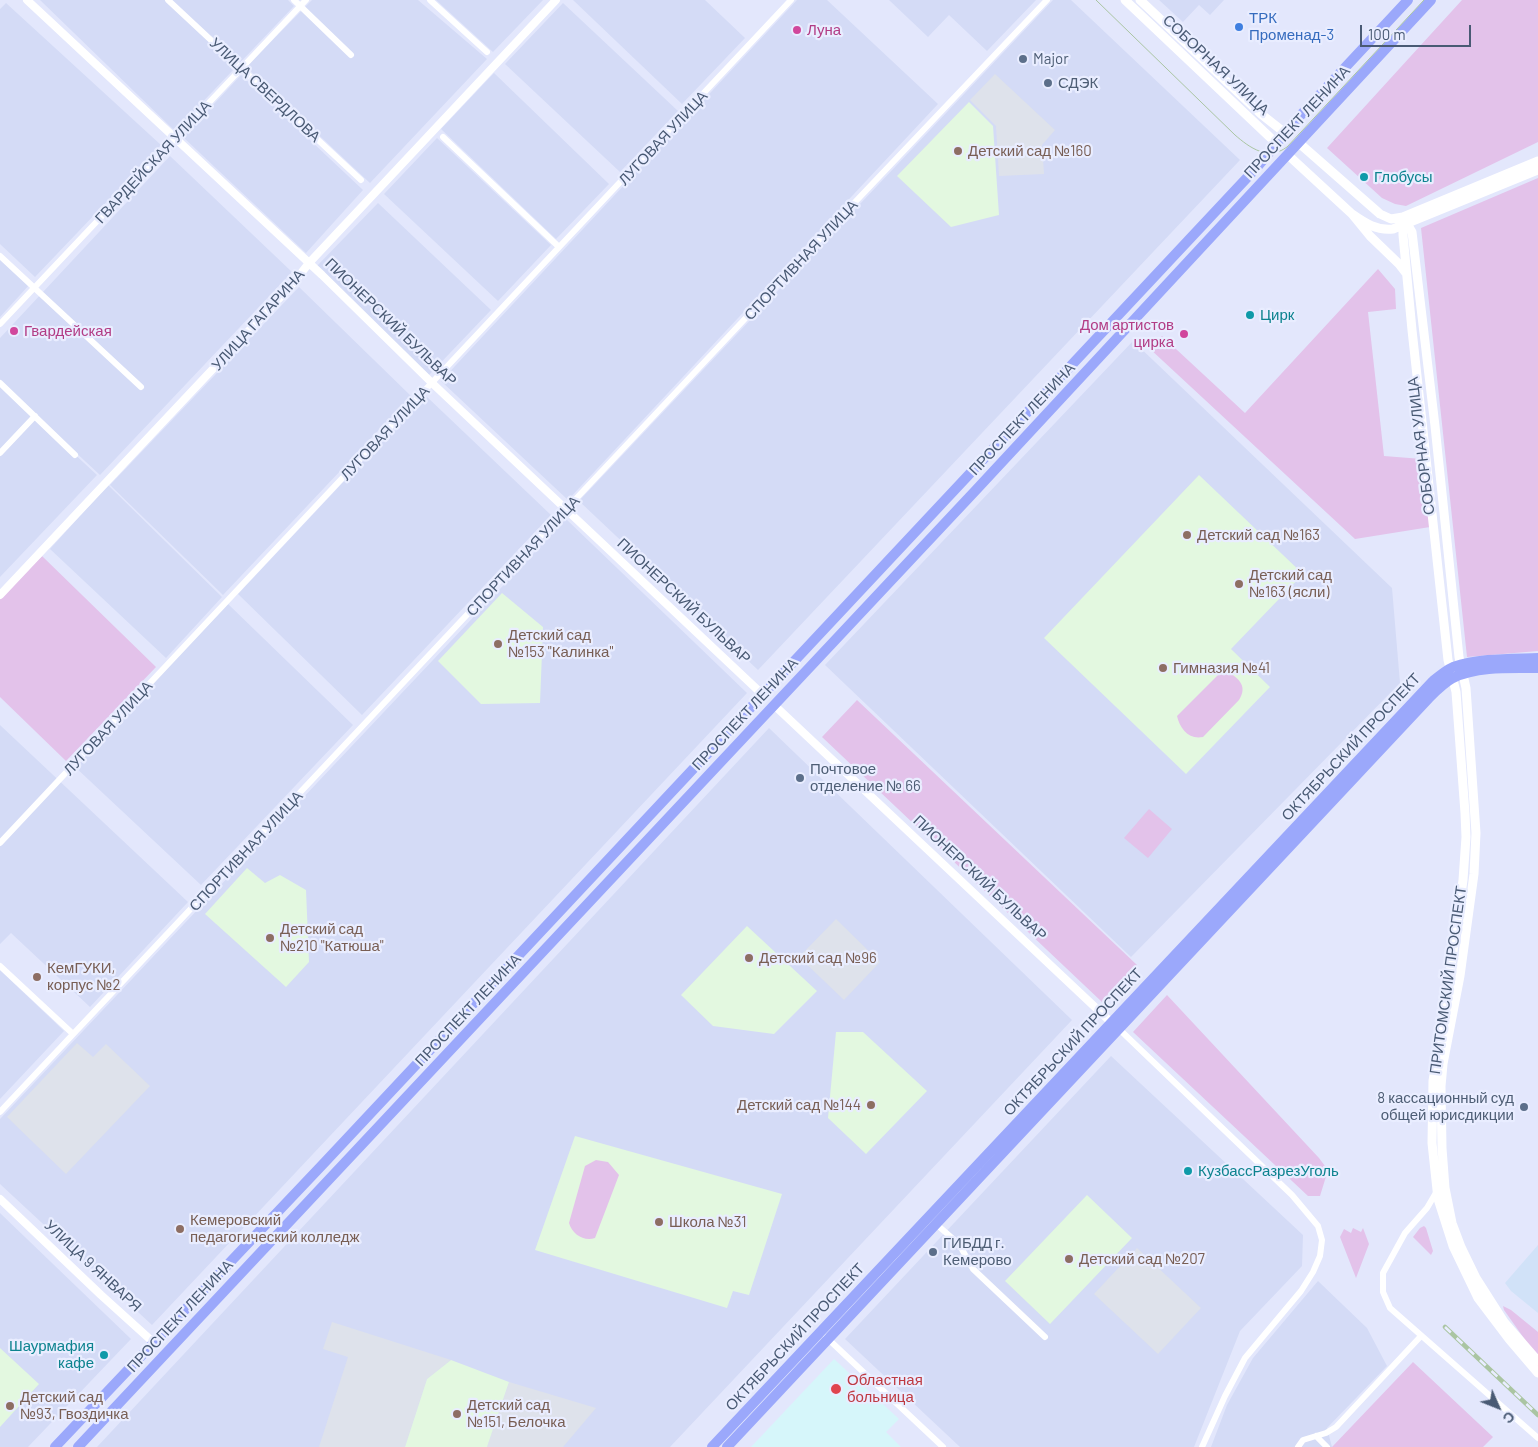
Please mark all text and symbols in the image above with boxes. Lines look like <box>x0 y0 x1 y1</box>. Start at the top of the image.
place label: ТРК Променад-3 <box>1249 9 1334 44</box>
street label: СОБОРНАЯ УЛИЦА <box>1159 11 1273 119</box>
scale bar <box>1363 15 1474 47</box>
place label: Луна <box>807 21 841 39</box>
marker: ТРК Променад-3 <box>1233 21 1245 33</box>
marker: Луна <box>791 24 803 36</box>
text: 100 m <box>1368 25 1406 43</box>
street label: УЛИЦА СВЕРДЛОВА <box>206 34 324 146</box>
place label: Major <box>1033 50 1069 68</box>
marker: Major <box>1017 53 1029 65</box>
street label: ПРОСПЕКТ ЛЕНИНА <box>1240 62 1354 182</box>
place label: СДЭК <box>1058 74 1098 92</box>
marker: СДЭК <box>1042 77 1054 89</box>
street label: ЛУГОВАЯ УЛИЦА <box>615 87 711 189</box>
street label: ГВАРДЕЙСКАЯ УЛИЦА <box>91 97 215 227</box>
place label: Детский сад №160 <box>968 142 1092 160</box>
marker: Детский сад №160 <box>952 145 964 157</box>
place label: Глобусы <box>1374 168 1432 186</box>
marker: Глобусы <box>1358 171 1370 183</box>
street label: СПОРТИВНАЯ УЛИЦА <box>741 196 861 324</box>
street label: ПИОНЕРСКИЙ БУЛЬВАР <box>322 254 460 390</box>
street label: УЛИЦА ГАГАРИНА <box>208 266 308 374</box>
place label: Цирк <box>1260 306 1294 324</box>
marker: Цирк <box>1244 309 1256 321</box>
place label: Дом артистов цирка <box>1080 316 1174 351</box>
place label: Гвардейская <box>24 322 112 340</box>
marker: Гвардейская <box>8 325 20 337</box>
marker: Дом артистов цирка <box>1178 328 1190 340</box>
street label: ПРОСПЕКТ ЛЕНИНА <box>965 359 1079 479</box>
street label: СОБОРНАЯ УЛИЦА <box>1404 376 1438 516</box>
street label: ЛУГОВАЯ УЛИЦА <box>337 382 433 484</box>
street label: СПОРТИВНАЯ УЛИЦА <box>463 492 583 620</box>
place label: Детский сад №163 <box>1197 526 1320 544</box>
marker: Детский сад №163 <box>1181 529 1193 541</box>
street label: ПИОНЕРСКИЙ БУЛЬВАР <box>614 534 754 668</box>
place label: Детский сад №163 (ясли) <box>1249 566 1332 601</box>
marker: Детский сад №163 (ясли) <box>1233 578 1245 590</box>
place label: Детский сад №153 "Калинка" <box>508 626 613 661</box>
marker: Детский сад №153 "Калинка" <box>492 638 504 650</box>
street label: ПРОСПЕКТ ЛЕНИНА <box>688 654 802 774</box>
place label: Гимназия №41 <box>1173 659 1270 677</box>
marker: Гимназия №41 <box>1157 662 1169 674</box>
street label: ОКТЯБРЬСКИЙ ПРОСПЕКТ <box>1278 669 1424 825</box>
street label: ЛУГОВАЯ УЛИЦА <box>60 677 156 779</box>
place label: Почтовое отделение № 66 <box>810 760 921 795</box>
marker: Почтовое отделение № 66 <box>794 772 806 784</box>
street label: СПОРТИВНАЯ УЛИЦА <box>186 787 306 915</box>
street label: ПИОНЕРСКИЙ БУЛЬВАР <box>910 811 1050 945</box>
street label: ПРИТОМСКИЙ ПРОСПЕКТ <box>1426 885 1470 1075</box>
place label: Детский сад №210 "Катюша" <box>280 920 384 955</box>
marker: Детский сад №210 "Катюша" <box>264 932 276 944</box>
place label: Детский сад №96 <box>759 949 877 967</box>
street label: ПРОСПЕКТ ЛЕНИНА <box>411 950 525 1070</box>
marker: Детский сад №96 <box>743 952 755 964</box>
place label: КемГУКИ, корпус №2 <box>47 959 121 994</box>
street label: ОКТЯБРЬСКИЙ ПРОСПЕКТ <box>1000 964 1146 1120</box>
marker: КемГУКИ, корпус №2 <box>31 971 43 983</box>
place label: 8 кассационный суд общей юрисдикции <box>1377 1089 1514 1124</box>
place label: Детский сад №144 <box>737 1096 861 1114</box>
marker: Детский сад №144 <box>865 1099 877 1111</box>
marker: 8 кассационный суд общей юрисдикции <box>1518 1101 1530 1113</box>
place label: КузбассРазрезУголь <box>1198 1162 1339 1180</box>
marker: КузбассРазрезУголь <box>1182 1165 1194 1177</box>
place label: Кемеровский педагогический колледж <box>190 1211 360 1246</box>
place label: Школа №31 <box>669 1213 747 1231</box>
street label: УЛИЦА 9 ЯНВАРЯ <box>41 1216 145 1316</box>
marker: Школа №31 <box>653 1216 665 1228</box>
marker: Кемеровский педагогический колледж <box>174 1223 186 1235</box>
place label: ГИБДД г. Кемерово <box>943 1234 1012 1269</box>
marker: ГИБДД г. Кемерово <box>927 1246 939 1258</box>
place label: Детский сад №207 <box>1079 1250 1205 1268</box>
marker: Детский сад №207 <box>1063 1253 1075 1265</box>
street label: ПРОСПЕКТ ЛЕНИНА <box>123 1256 237 1376</box>
street label: ОКТЯБРЬСКИЙ ПРОСПЕКТ <box>722 1259 868 1415</box>
place label: Шаурмафия кафе <box>9 1337 94 1372</box>
marker: Шаурмафия кафе <box>98 1349 110 1361</box>
place label: Областная больница <box>847 1371 923 1406</box>
marker: Областная больница <box>829 1382 843 1396</box>
north arrow <box>1473 1382 1523 1432</box>
place label: Детский сад №93, Гвоздичка <box>20 1388 129 1423</box>
place label: Детский сад №151, Белочка <box>467 1396 566 1431</box>
marker: Детский сад №93, Гвоздичка <box>4 1400 16 1412</box>
marker: Детский сад №151, Белочка <box>451 1408 463 1420</box>
text: С <box>1500 1408 1519 1427</box>

